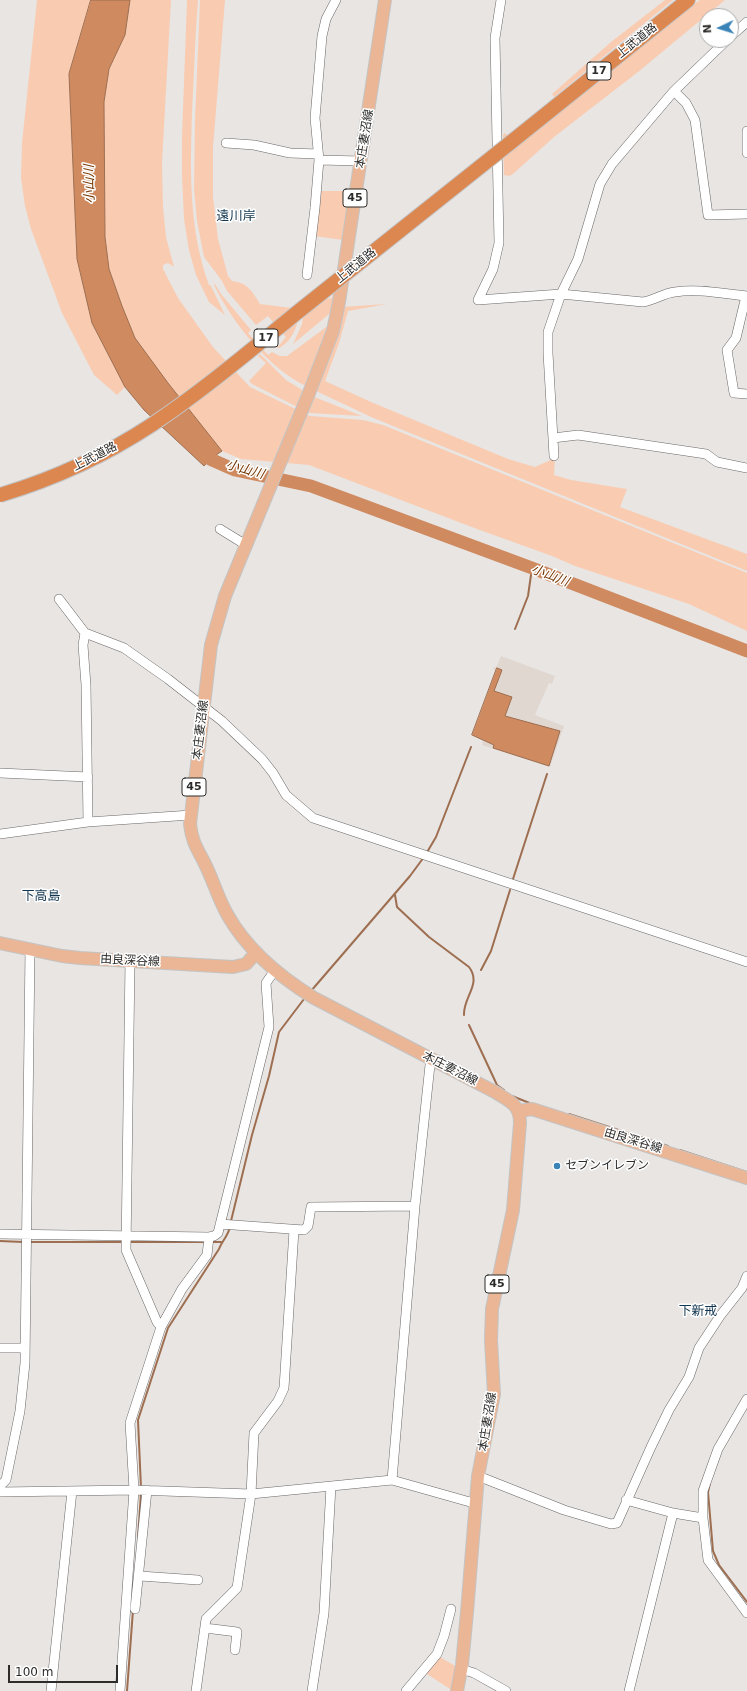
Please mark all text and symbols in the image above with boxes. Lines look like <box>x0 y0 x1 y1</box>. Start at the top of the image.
north arrow <box>699 8 739 48</box>
street label: 上武道路 <box>614 20 660 62</box>
text: N <box>701 24 714 34</box>
road number: 17 <box>587 62 611 80</box>
street label: 本庄妻沼線 <box>353 108 377 170</box>
water label: 小山川 <box>82 164 98 204</box>
road number: 45 <box>343 189 367 207</box>
district label: 遠川岸 <box>217 209 255 225</box>
street label: 上武道路 <box>333 245 379 287</box>
road number: 17 <box>254 329 278 347</box>
street label: 上武道路 <box>70 440 120 474</box>
water label: 小山川 <box>224 457 266 483</box>
water label: 小山川 <box>529 562 571 590</box>
street label: 本庄妻沼線 <box>190 699 212 761</box>
road number: 45 <box>182 778 206 796</box>
district label: 下高島 <box>22 889 60 905</box>
street label: 由良深谷線 <box>100 952 160 970</box>
street label: 本庄妻沼線 <box>420 1049 480 1089</box>
street label: 由良深谷線 <box>602 1125 664 1157</box>
place label: セブンイレブン <box>565 1159 649 1173</box>
marker: セブンイレブン <box>552 1161 562 1171</box>
road number: 45 <box>485 1275 509 1293</box>
district label: 下新戒 <box>679 1304 717 1320</box>
street label: 本庄妻沼線 <box>476 1391 500 1453</box>
scale bar <box>10 1657 120 1683</box>
text: 100 m <box>15 1665 53 1679</box>

